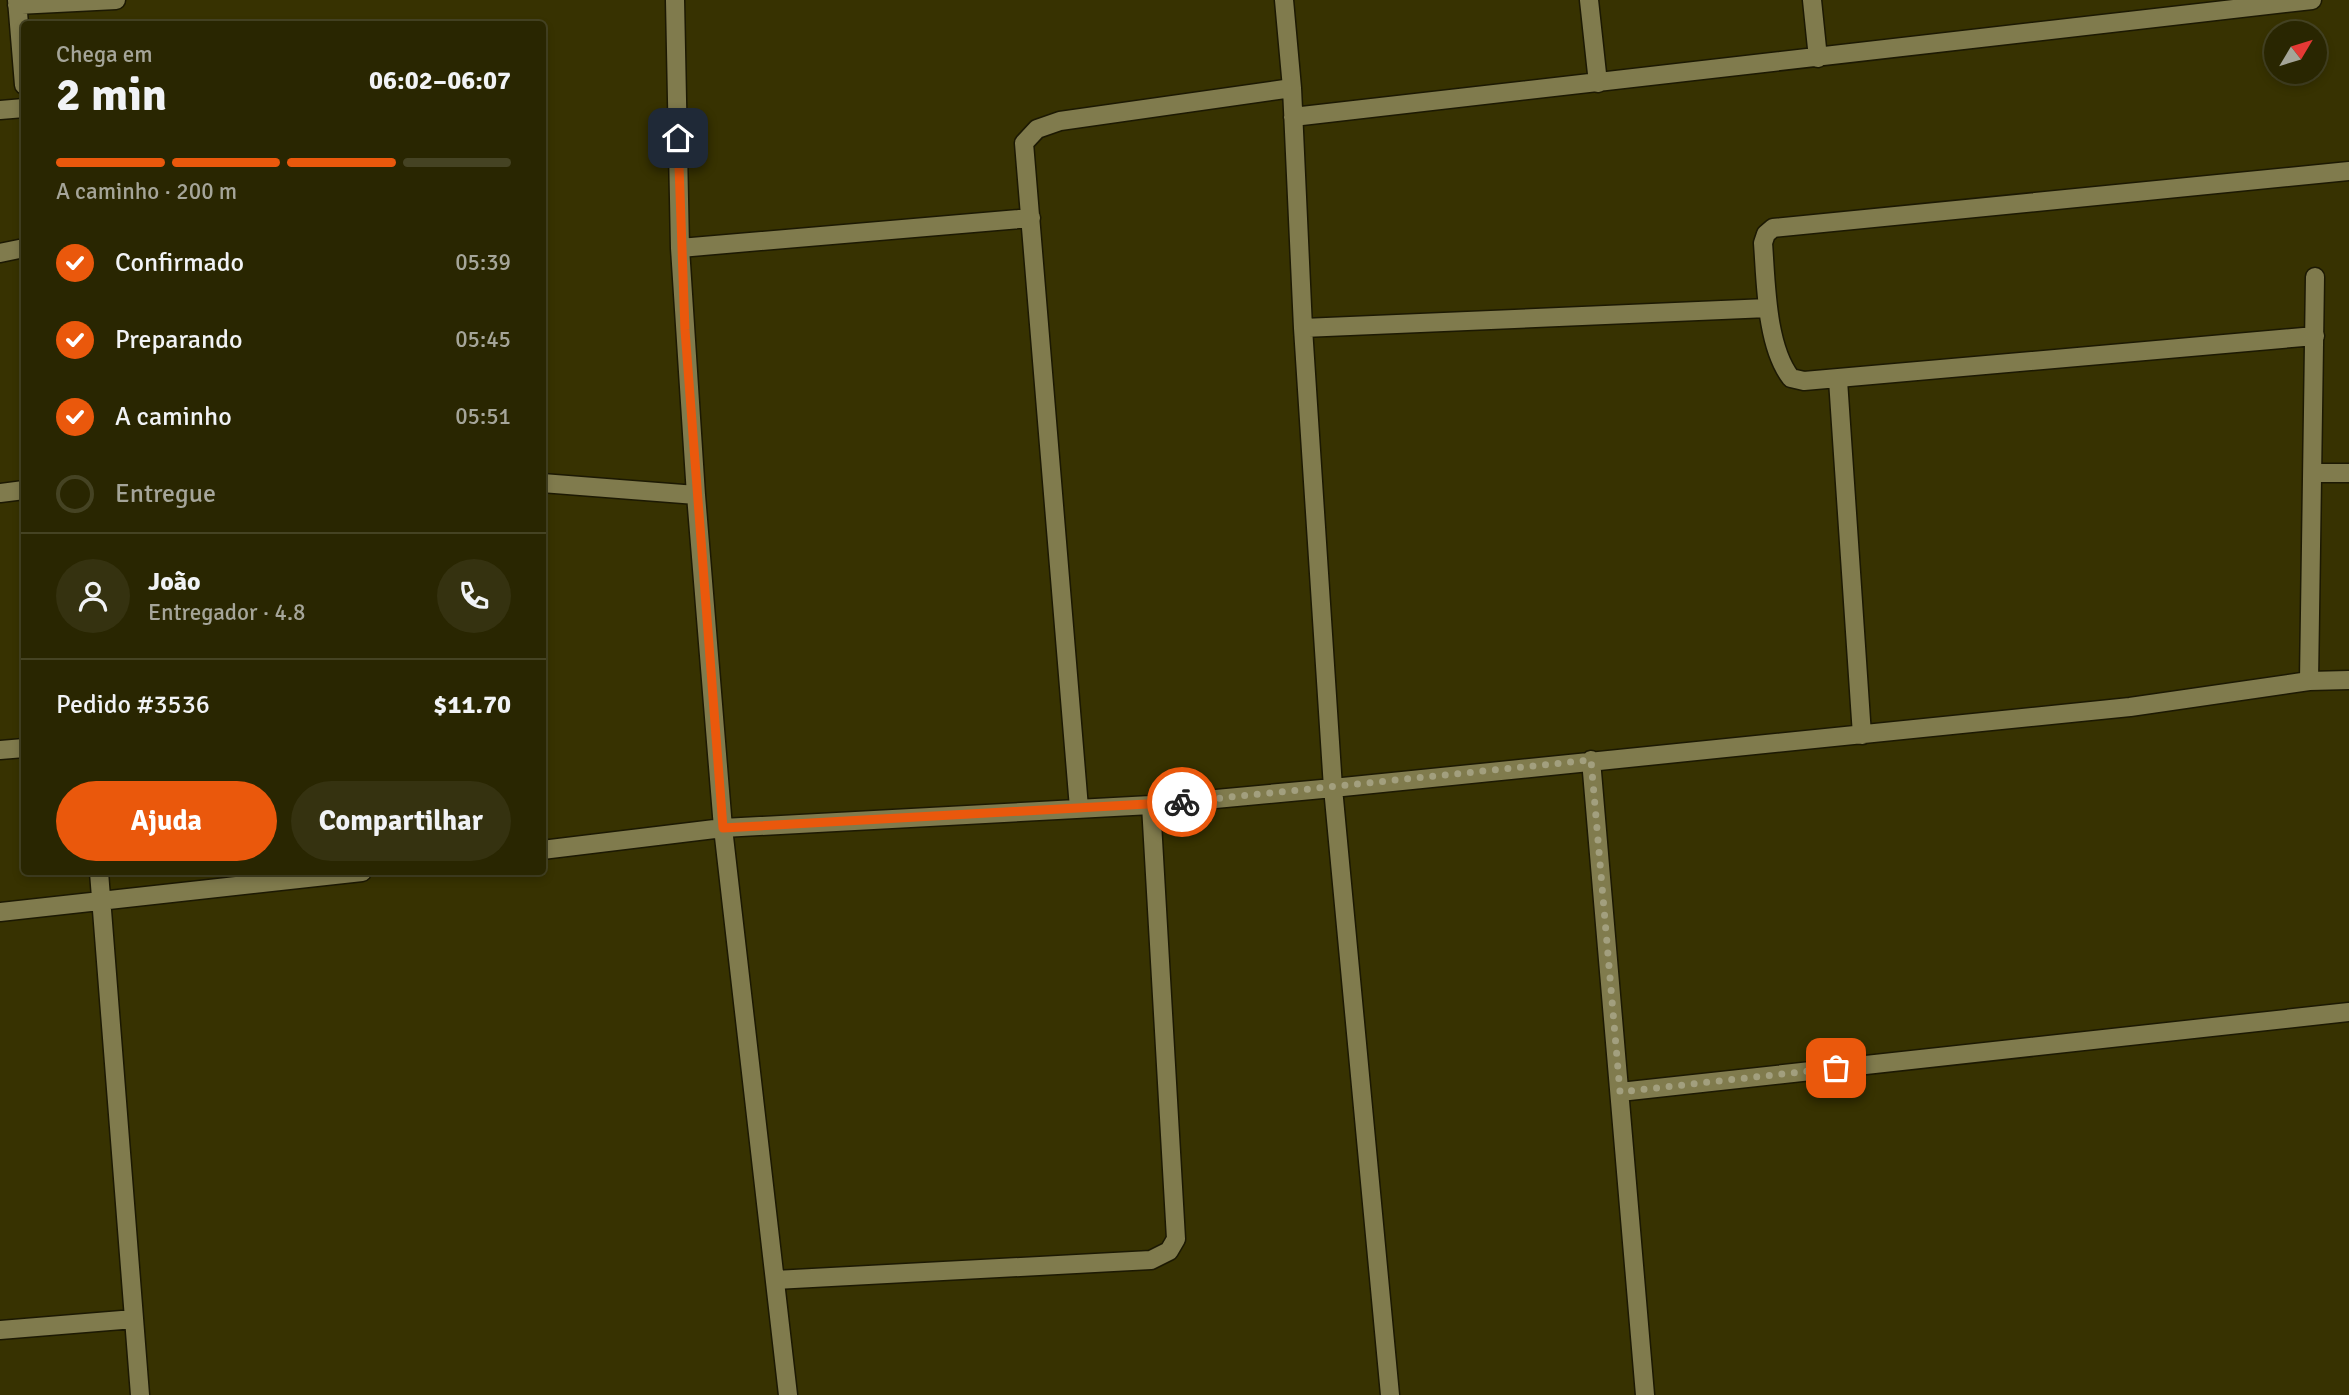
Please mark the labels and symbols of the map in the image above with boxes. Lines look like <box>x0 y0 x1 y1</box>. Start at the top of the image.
north arrow <box>2264 21 2328 84</box>
pin <box>648 108 708 168</box>
courier <box>1147 767 1217 837</box>
pin <box>1806 1038 1866 1098</box>

